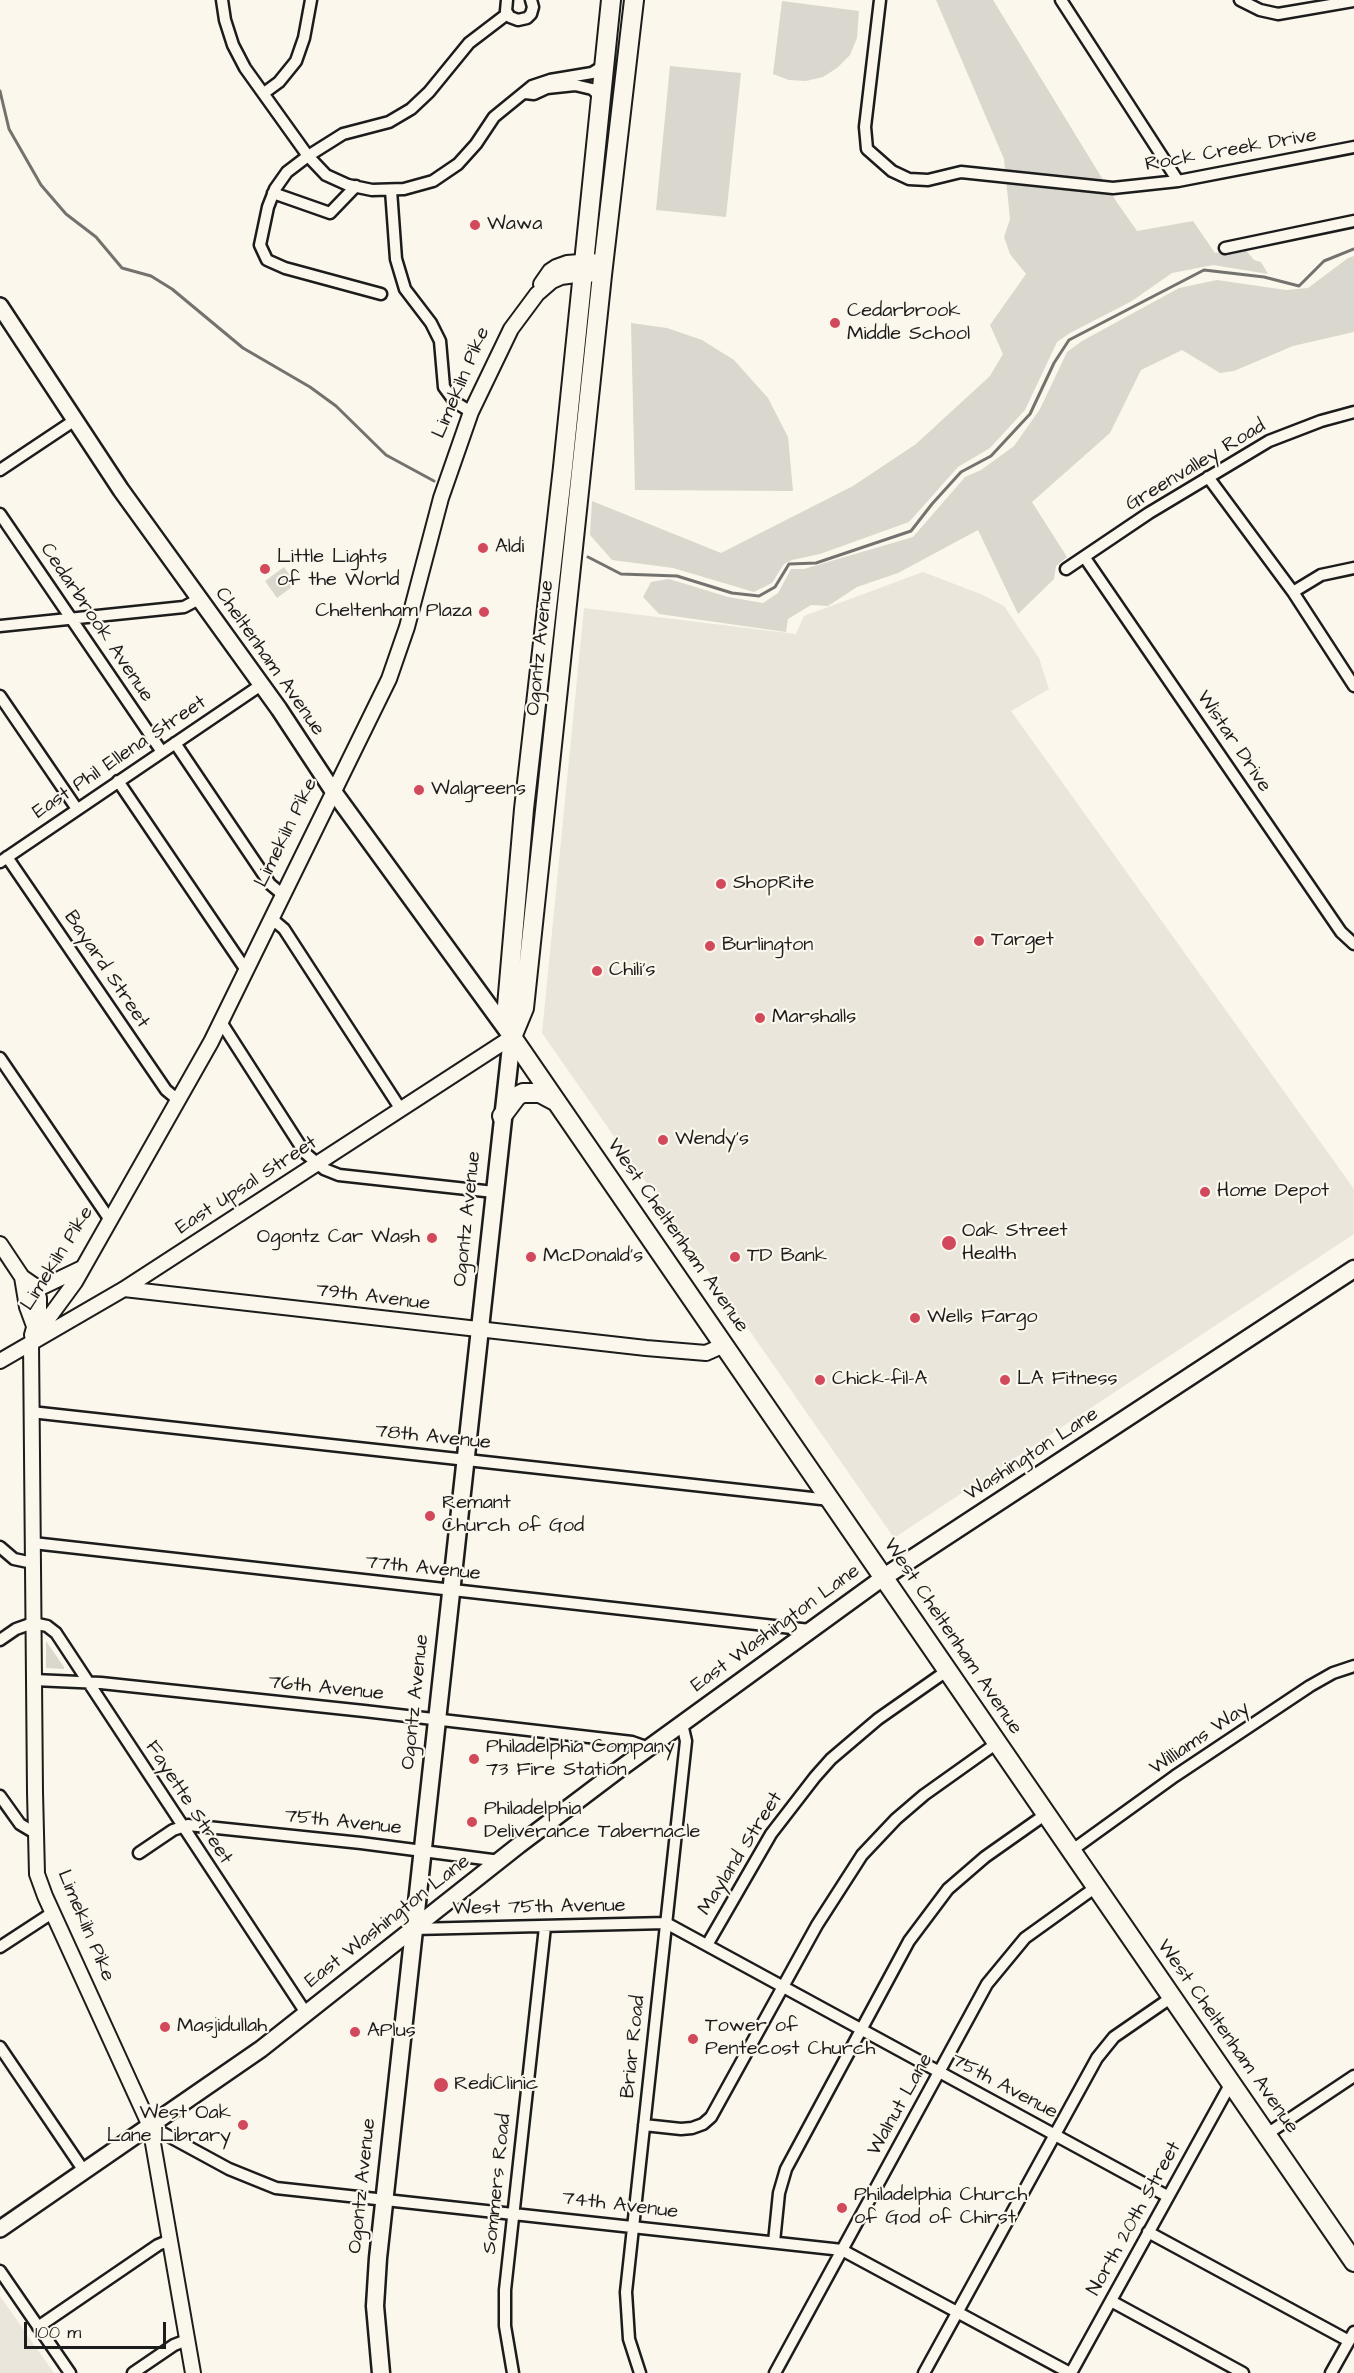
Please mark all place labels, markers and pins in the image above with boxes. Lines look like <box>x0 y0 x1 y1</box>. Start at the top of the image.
place label: Wawa <box>487 213 542 237</box>
marker: Wawa <box>468 218 482 232</box>
place label: Cedarbrook Middle School <box>847 300 970 347</box>
marker: Cedarbrook Middle School <box>828 316 842 330</box>
place label: Aldi <box>495 536 524 560</box>
marker: Aldi <box>476 541 490 555</box>
place label: Little Lights of the World <box>277 546 399 593</box>
marker: Little Lights of the World <box>258 562 272 576</box>
place label: Cheltenham Plaza <box>315 600 472 624</box>
marker: Cheltenham Plaza <box>477 605 491 619</box>
place label: Walgreens <box>431 778 526 802</box>
marker: Walgreens <box>412 783 426 797</box>
place label: ShopRite <box>733 872 814 896</box>
marker: ShopRite <box>714 877 728 891</box>
place label: Target <box>991 929 1054 953</box>
place label: Burlington <box>722 934 813 958</box>
marker: Target <box>972 934 986 948</box>
marker: Burlington <box>703 939 717 953</box>
place label: Chili's <box>609 959 656 983</box>
marker: Chili's <box>590 964 604 978</box>
place label: Marshalls <box>772 1006 856 1030</box>
marker: Marshalls <box>753 1011 767 1025</box>
place label: Wendy's <box>675 1128 749 1152</box>
marker: Wendy's <box>656 1133 670 1147</box>
place label: Home Depot <box>1217 1180 1329 1204</box>
marker: Home Depot <box>1198 1185 1212 1199</box>
place label: Oak Street Health <box>962 1220 1068 1267</box>
place label: Ogontz Car Wash <box>257 1226 420 1250</box>
marker: Ogontz Car Wash <box>425 1231 439 1245</box>
marker: Oak Street Health <box>940 1234 958 1252</box>
place label: McDonald's <box>543 1245 643 1269</box>
place label: TD Bank <box>747 1245 827 1269</box>
marker: McDonald's <box>524 1250 538 1264</box>
marker: TD Bank <box>728 1250 742 1264</box>
place label: Wells Fargo <box>927 1306 1038 1330</box>
marker: Wells Fargo <box>908 1311 922 1325</box>
place label: Chick-fil-A <box>832 1368 927 1392</box>
place label: LA Fitness <box>1017 1368 1118 1392</box>
marker: Chick-fil-A <box>813 1373 827 1387</box>
marker: LA Fitness <box>998 1373 1012 1387</box>
place label: Remant Church of God <box>442 1492 584 1539</box>
marker: Remant Church of God <box>423 1509 437 1523</box>
place label: Philadelphia Company 73 Fire Station <box>486 1736 675 1783</box>
marker: Philadelphia Company 73 Fire Station <box>467 1752 481 1766</box>
place label: Philadelphia Deliverance Tabernacle <box>484 1798 700 1845</box>
marker: Philadelphia Deliverance Tabernacle <box>465 1815 479 1829</box>
place label: Masjidullah <box>177 2015 267 2039</box>
place label: Tower of Pentecost Church <box>705 2015 875 2062</box>
marker: Masjidullah <box>158 2020 172 2034</box>
place label: APlus <box>367 2020 416 2044</box>
marker: APlus <box>348 2025 362 2039</box>
marker: Tower of Pentecost Church <box>686 2032 700 2046</box>
place label: RediClinic <box>454 2073 538 2097</box>
marker: RediClinic <box>432 2076 450 2094</box>
place label: West Oak Lane Library <box>107 2102 231 2149</box>
marker: West Oak Lane Library <box>236 2118 250 2132</box>
place label: Philadelphia Church of God of Chirst <box>854 2184 1027 2231</box>
marker: Philadelphia Church of God of Chirst <box>835 2201 849 2215</box>

